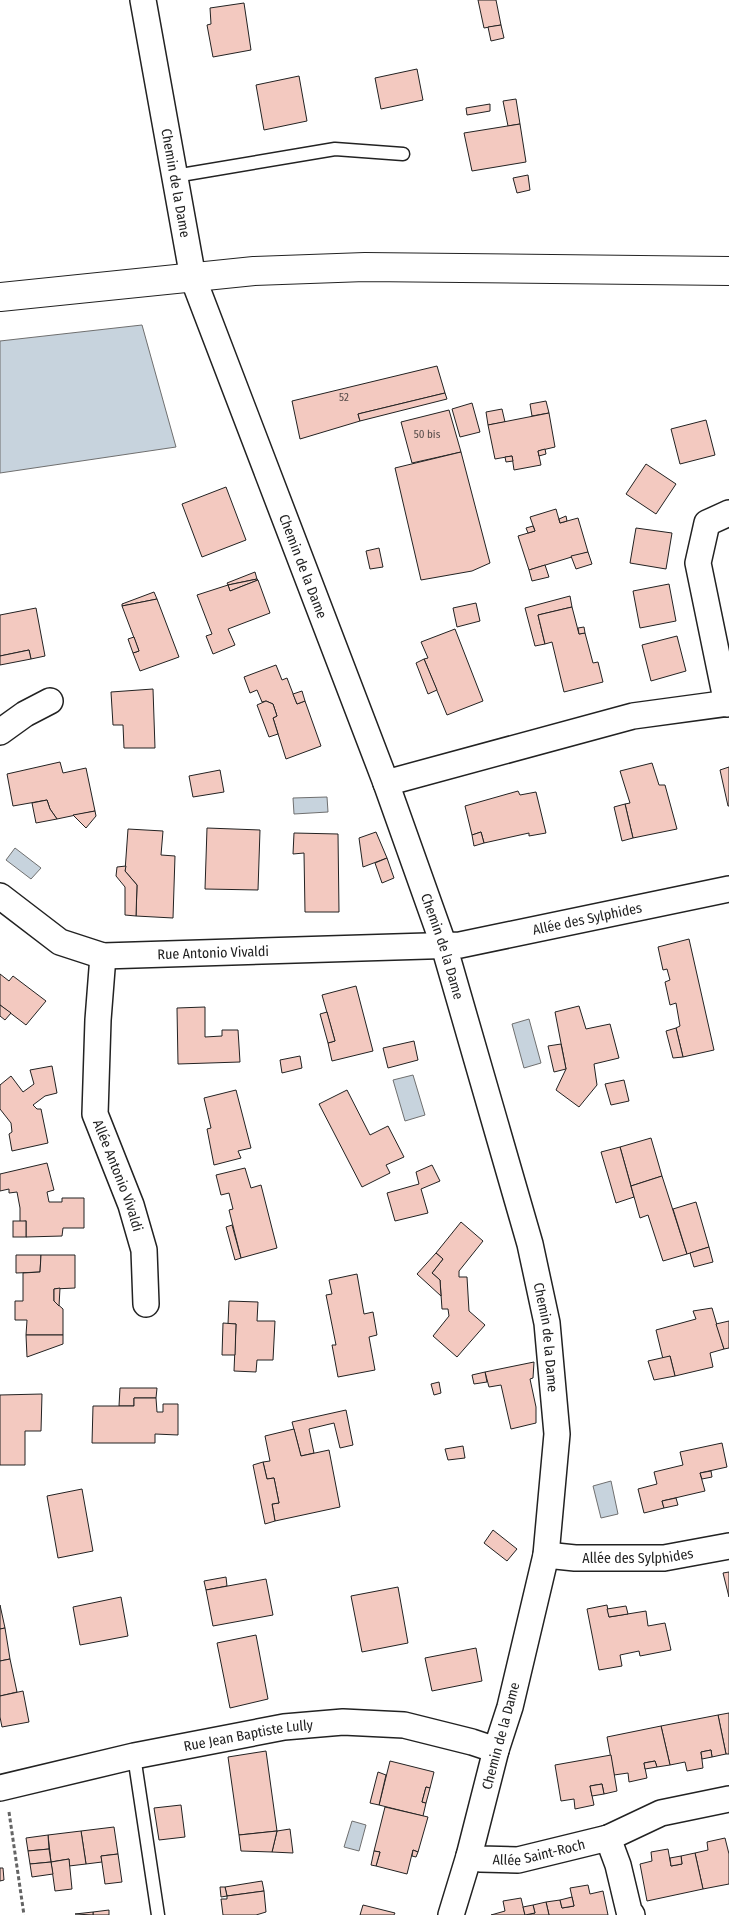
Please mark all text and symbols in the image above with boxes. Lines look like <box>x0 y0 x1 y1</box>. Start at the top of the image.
street label: Chemin de la Dame <box>158 127 194 239</box>
house number: 52 <box>339 391 349 404</box>
house number: 50 bis <box>414 428 441 441</box>
street label: Chemin de la Dame <box>275 512 331 621</box>
street label: Chemin de la Dame <box>417 891 467 1001</box>
street label: Allée des Sylphides <box>531 899 643 938</box>
street label: Rue Antonio Vivaldi <box>157 942 269 963</box>
street label: Allée Antonio Vivaldi <box>90 1117 147 1233</box>
street label: Chemin de la Dame <box>530 1281 562 1393</box>
street label: Allée des Sylphides <box>582 1544 694 1567</box>
street label: Chemin de la Dame <box>479 1680 523 1791</box>
street label: Rue Jean Baptiste Lully <box>182 1716 314 1755</box>
street label: Allée Saint-Roch <box>492 1835 587 1869</box>

